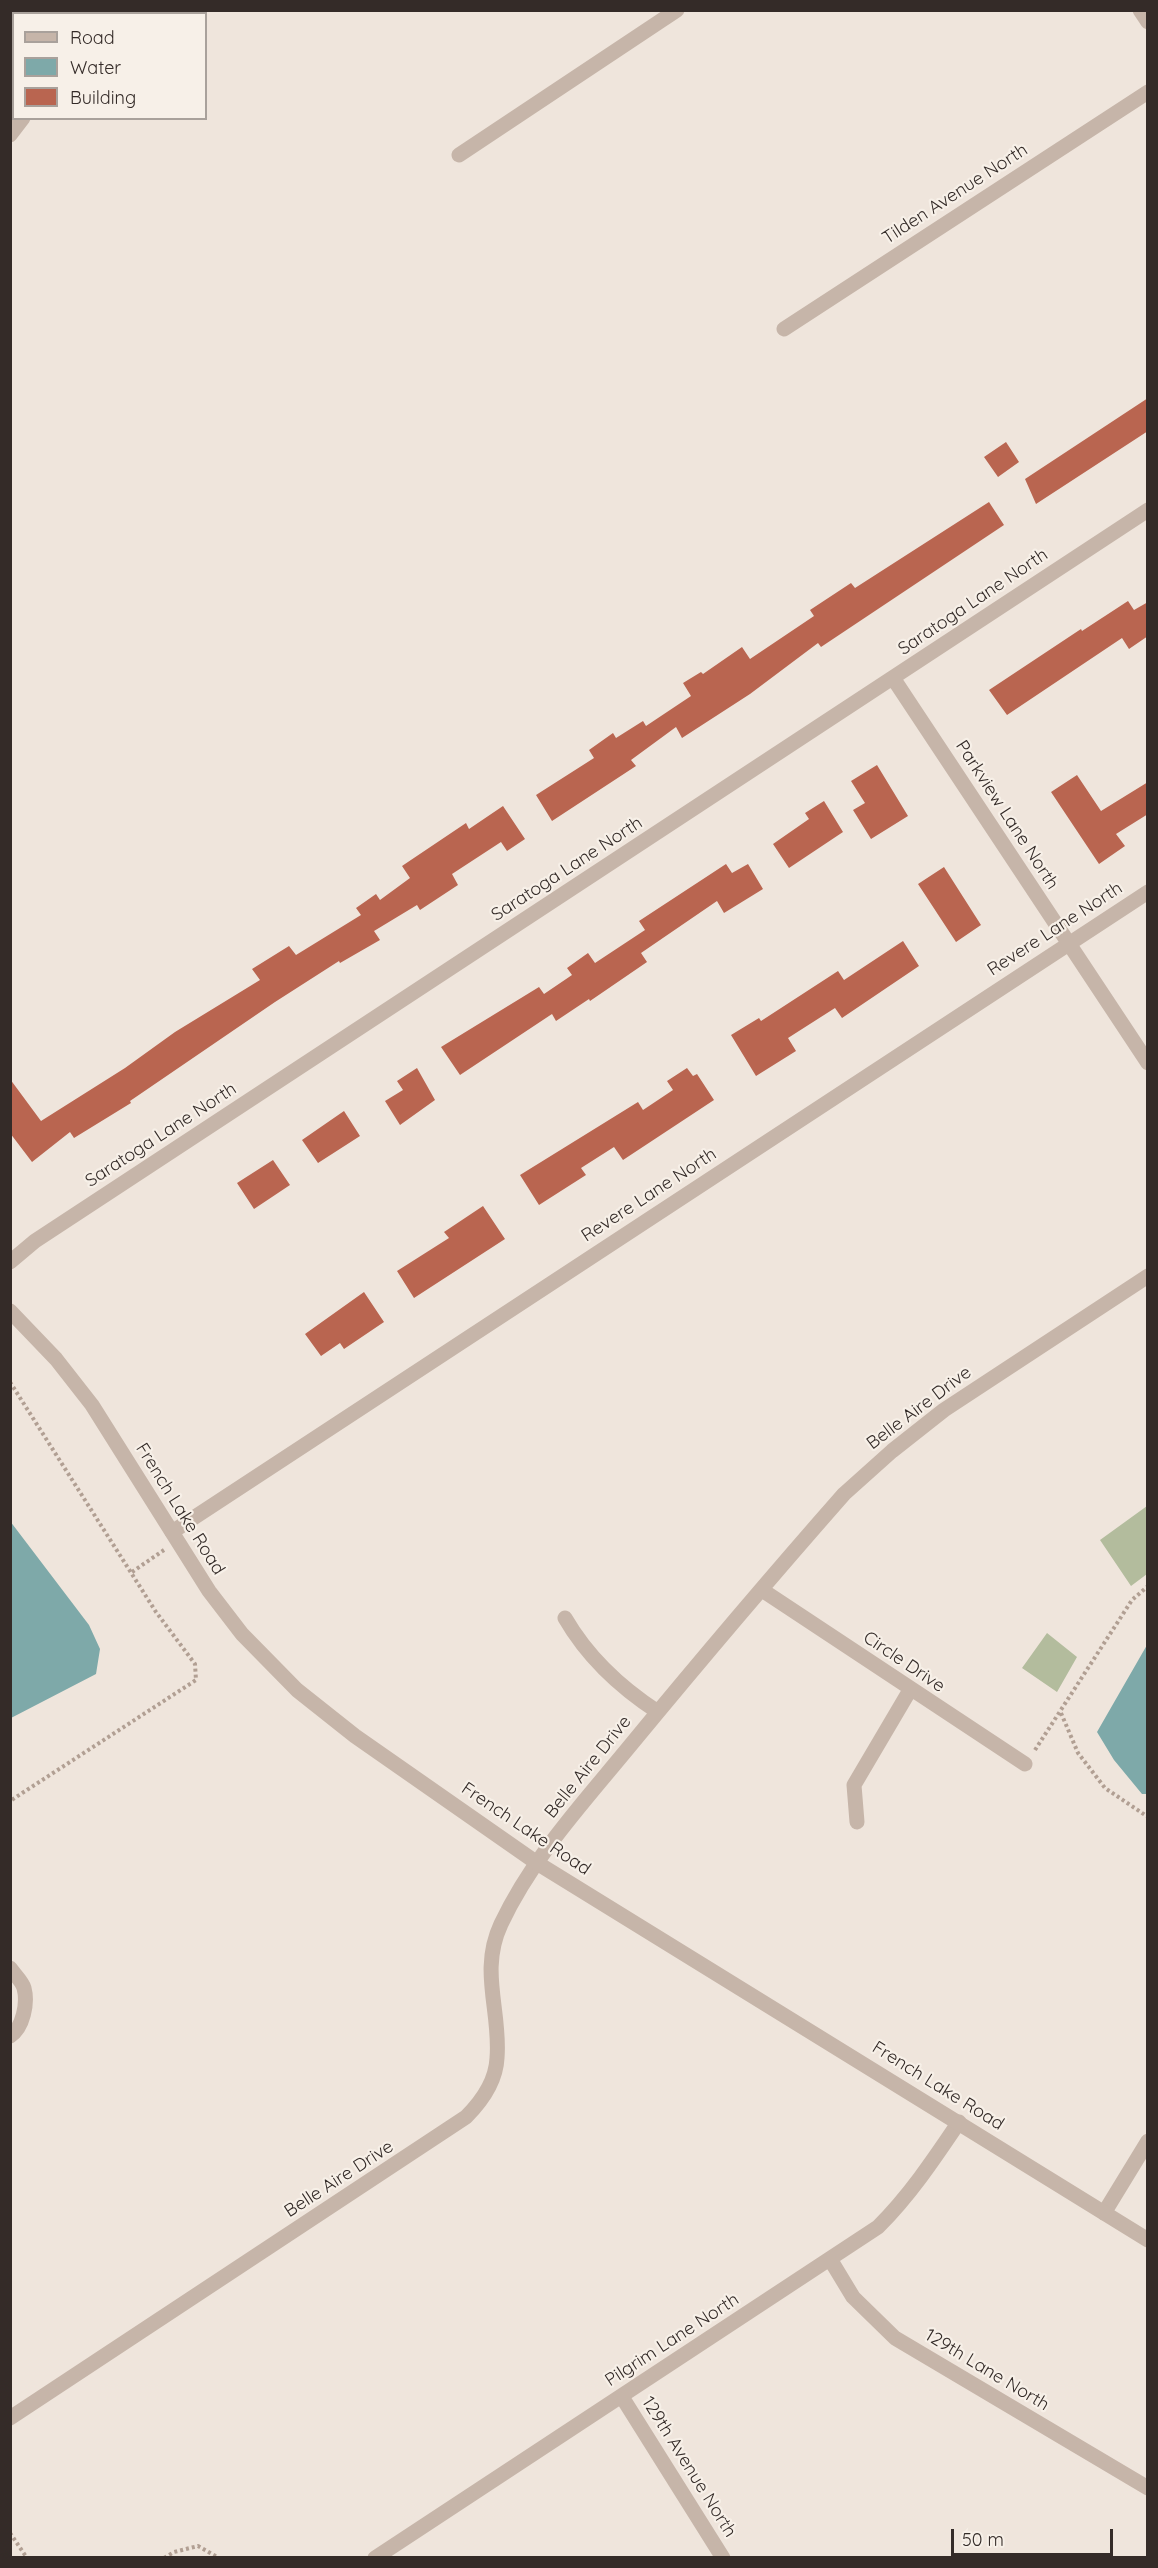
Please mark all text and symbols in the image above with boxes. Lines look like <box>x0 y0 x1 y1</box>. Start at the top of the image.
legend <box>12 12 207 120</box>
text: Road <box>70 26 115 49</box>
text: Water <box>70 56 121 79</box>
text: Building <box>70 86 136 109</box>
street label: Tilden Avenue North <box>878 139 1032 249</box>
street label: Saratoga Lane North <box>894 544 1052 660</box>
street label: Parkview Lane North <box>951 736 1063 894</box>
street label: Saratoga Lane North <box>487 812 647 926</box>
street label: Revere Lane North <box>984 877 1126 981</box>
street label: Saratoga Lane North <box>81 1078 241 1192</box>
street label: Revere Lane North <box>578 1143 720 1247</box>
street label: Belle Aire Drive <box>862 1362 976 1454</box>
street label: French Lake Road <box>131 1439 229 1579</box>
street label: Circle Drive <box>859 1627 949 1697</box>
street label: Belle Aire Drive <box>540 1711 636 1823</box>
street label: French Lake Road <box>457 1778 595 1880</box>
street label: French Lake Road <box>868 2037 1008 2135</box>
street label: Belle Aire Drive <box>280 2136 398 2222</box>
street label: Pilgrim Lane North <box>601 2289 743 2391</box>
street label: 129th Lane North <box>921 2324 1053 2416</box>
street label: 129th Avenue North <box>637 2393 741 2541</box>
scale bar <box>954 2517 1116 2555</box>
text: 50 m <box>962 2528 1004 2551</box>

